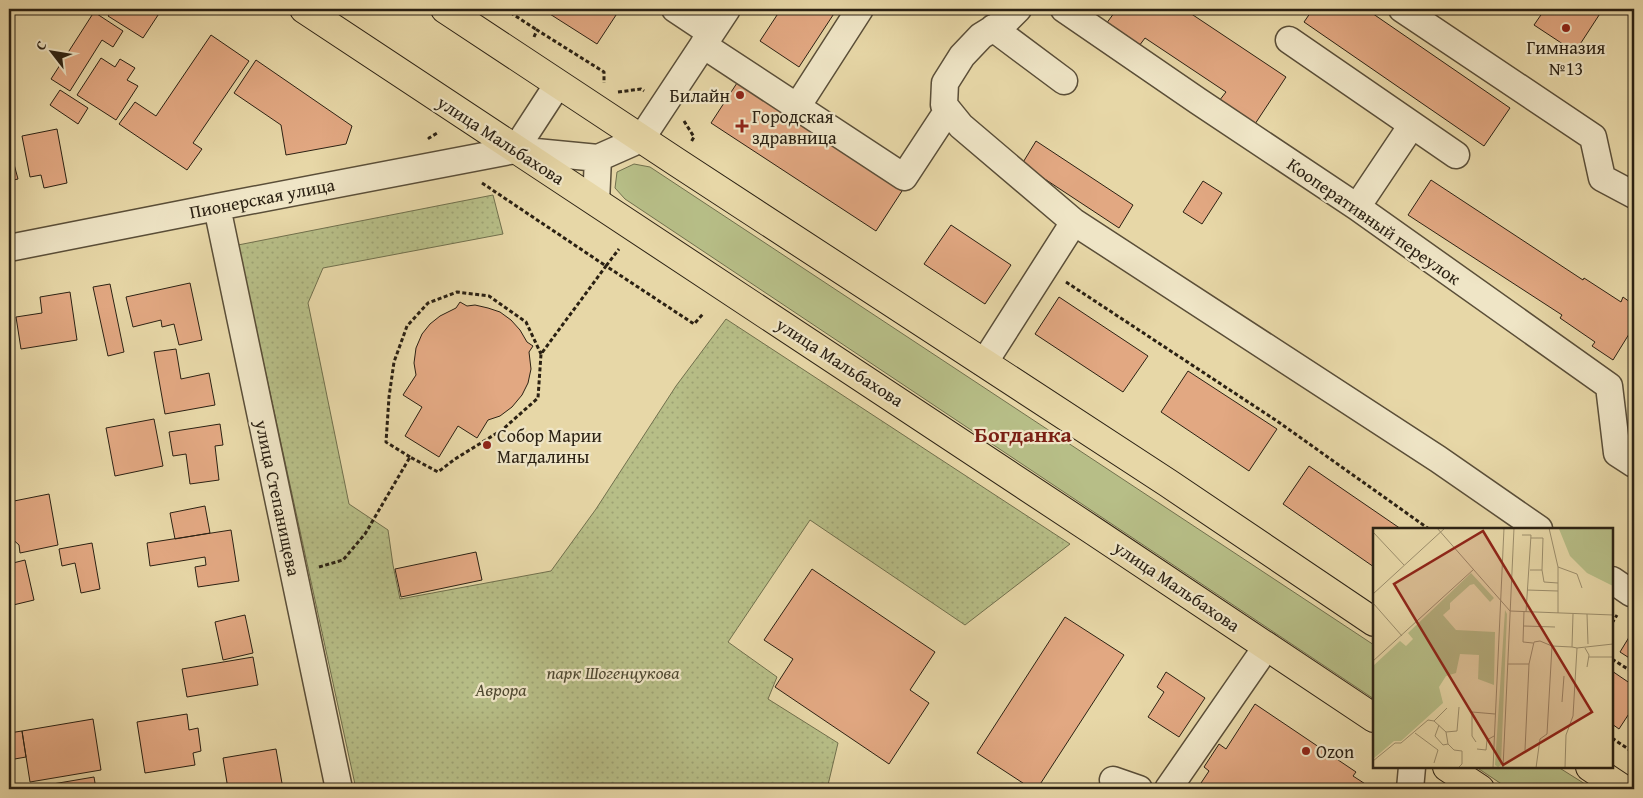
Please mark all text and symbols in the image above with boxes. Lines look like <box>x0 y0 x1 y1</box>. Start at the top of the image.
marker: Гимназия №13 <box>1560 22 1572 34</box>
north arrow <box>28 28 78 78</box>
place label: Гимназия №13 <box>1527 34 1605 82</box>
text: С <box>30 37 52 54</box>
place label: Билайн <box>669 82 730 109</box>
street label: улица Мальбахова <box>431 88 570 192</box>
marker: Билайн <box>734 89 746 101</box>
place label: Городская здравница <box>752 103 837 151</box>
marker: Городская здравница <box>736 120 748 132</box>
street label: Кооперативный переулок <box>1282 151 1467 292</box>
street label: Пионерская улица <box>187 171 338 225</box>
street label: улица Мальбахова <box>770 310 909 414</box>
street label: улица Степанищева <box>248 416 308 579</box>
district label: Богданка <box>974 418 1072 450</box>
place label: Собор Марии Магдалины <box>497 422 602 470</box>
marker: Собор Марии Магдалины <box>481 439 493 451</box>
inset map <box>1373 528 1613 768</box>
street label: улица Мальбахова <box>1108 533 1246 639</box>
park label: парк Шогенцукова <box>546 659 680 686</box>
park label: Аврора <box>474 676 527 703</box>
place label: Ozon <box>1316 738 1354 765</box>
marker: Ozon <box>1300 745 1312 757</box>

